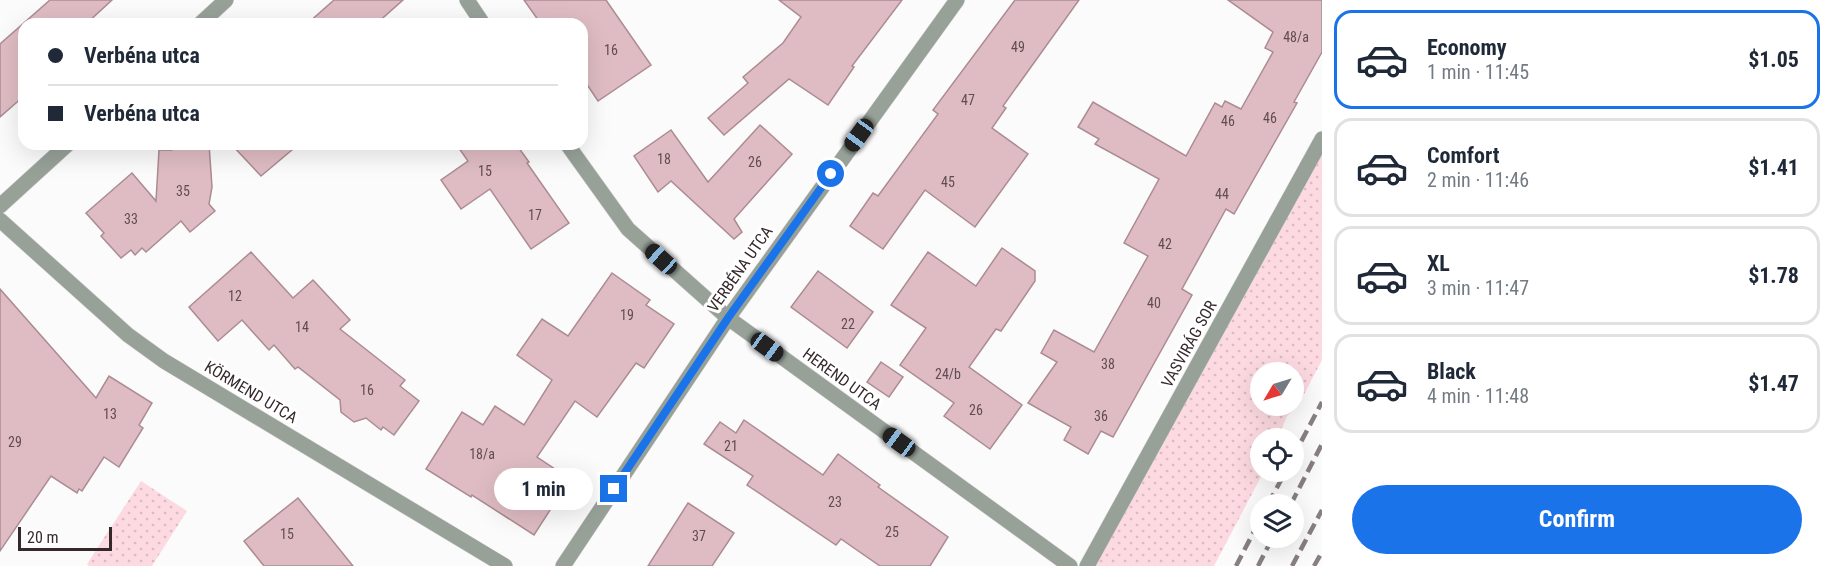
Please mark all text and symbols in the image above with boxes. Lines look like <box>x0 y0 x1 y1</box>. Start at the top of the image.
house number: 48/a <box>1283 29 1309 45</box>
icon: car <box>1355 33 1409 87</box>
text: Economy <box>1427 35 1507 60</box>
house number: 49 <box>1011 39 1025 55</box>
house number: 16 <box>604 42 618 58</box>
text: Verbéna utca <box>84 43 200 68</box>
text: $1.05 <box>1748 47 1799 72</box>
text: 1 min · 11:45 <box>1427 60 1529 84</box>
house number: 47 <box>961 92 975 108</box>
text: Verbéna utca <box>84 101 200 126</box>
house number: 46 <box>1263 110 1277 126</box>
house number: 46 <box>1221 113 1235 129</box>
car <box>841 115 877 155</box>
icon: car <box>1355 141 1409 195</box>
text: Comfort <box>1427 143 1500 168</box>
house number: 18 <box>657 151 671 167</box>
house number: 26 <box>748 154 762 170</box>
text: $1.41 <box>1748 155 1799 180</box>
route start <box>817 160 844 187</box>
house number: 15 <box>478 163 492 179</box>
text: 2 min · 11:46 <box>1427 168 1529 192</box>
house number: 45 <box>941 174 955 190</box>
house number: 35 <box>176 183 190 199</box>
house number: 44 <box>1215 186 1229 202</box>
house number: 17 <box>528 207 542 223</box>
house number: 33 <box>124 211 138 227</box>
street label: VERBÉNA UTCA <box>703 222 777 316</box>
house number: 42 <box>1158 236 1172 252</box>
car <box>642 240 680 278</box>
icon: car <box>1355 249 1409 303</box>
text: XL <box>1427 251 1450 276</box>
text: $1.78 <box>1748 263 1799 288</box>
text: 3 min · 11:47 <box>1427 276 1529 300</box>
house number: 12 <box>228 288 242 304</box>
house number: 40 <box>1147 295 1161 311</box>
street label: VASVIRÁG SOR <box>1157 297 1221 391</box>
house number: 19 <box>620 307 634 323</box>
house number: 22 <box>841 316 855 332</box>
house number: 14 <box>295 319 309 335</box>
car <box>747 329 787 365</box>
street label: HEREND UTCA <box>799 344 885 414</box>
house number: 38 <box>1101 356 1115 372</box>
street label: KÖRMEND UTCA <box>201 357 301 427</box>
icon: car <box>1355 357 1409 411</box>
text: Black <box>1427 359 1476 384</box>
north arrow <box>1250 362 1304 416</box>
map controls <box>1250 362 1304 548</box>
house number: 24/b <box>935 366 961 382</box>
text: $1.47 <box>1748 371 1799 396</box>
house number: 16 <box>360 382 374 398</box>
text: 4 min · 11:48 <box>1427 384 1529 408</box>
house number: 26 <box>969 402 983 418</box>
house number: 13 <box>103 406 117 422</box>
house number: 36 <box>1094 408 1108 424</box>
car <box>879 424 919 460</box>
button: locate <box>1250 428 1304 482</box>
house number: 29 <box>8 434 22 450</box>
house number: 21 <box>724 438 738 454</box>
house number: 18/a <box>469 446 495 462</box>
callout: 1 min <box>494 468 593 510</box>
route end <box>600 475 627 502</box>
text: 1 min <box>521 477 566 501</box>
button: Confirm <box>1352 485 1802 554</box>
house number: 23 <box>828 494 842 510</box>
button: layers <box>1250 494 1304 548</box>
scale bar <box>18 524 112 552</box>
house number: 25 <box>885 524 899 540</box>
house number: 15 <box>280 526 294 542</box>
text: 20 m <box>27 528 59 547</box>
house number: 37 <box>692 528 706 544</box>

